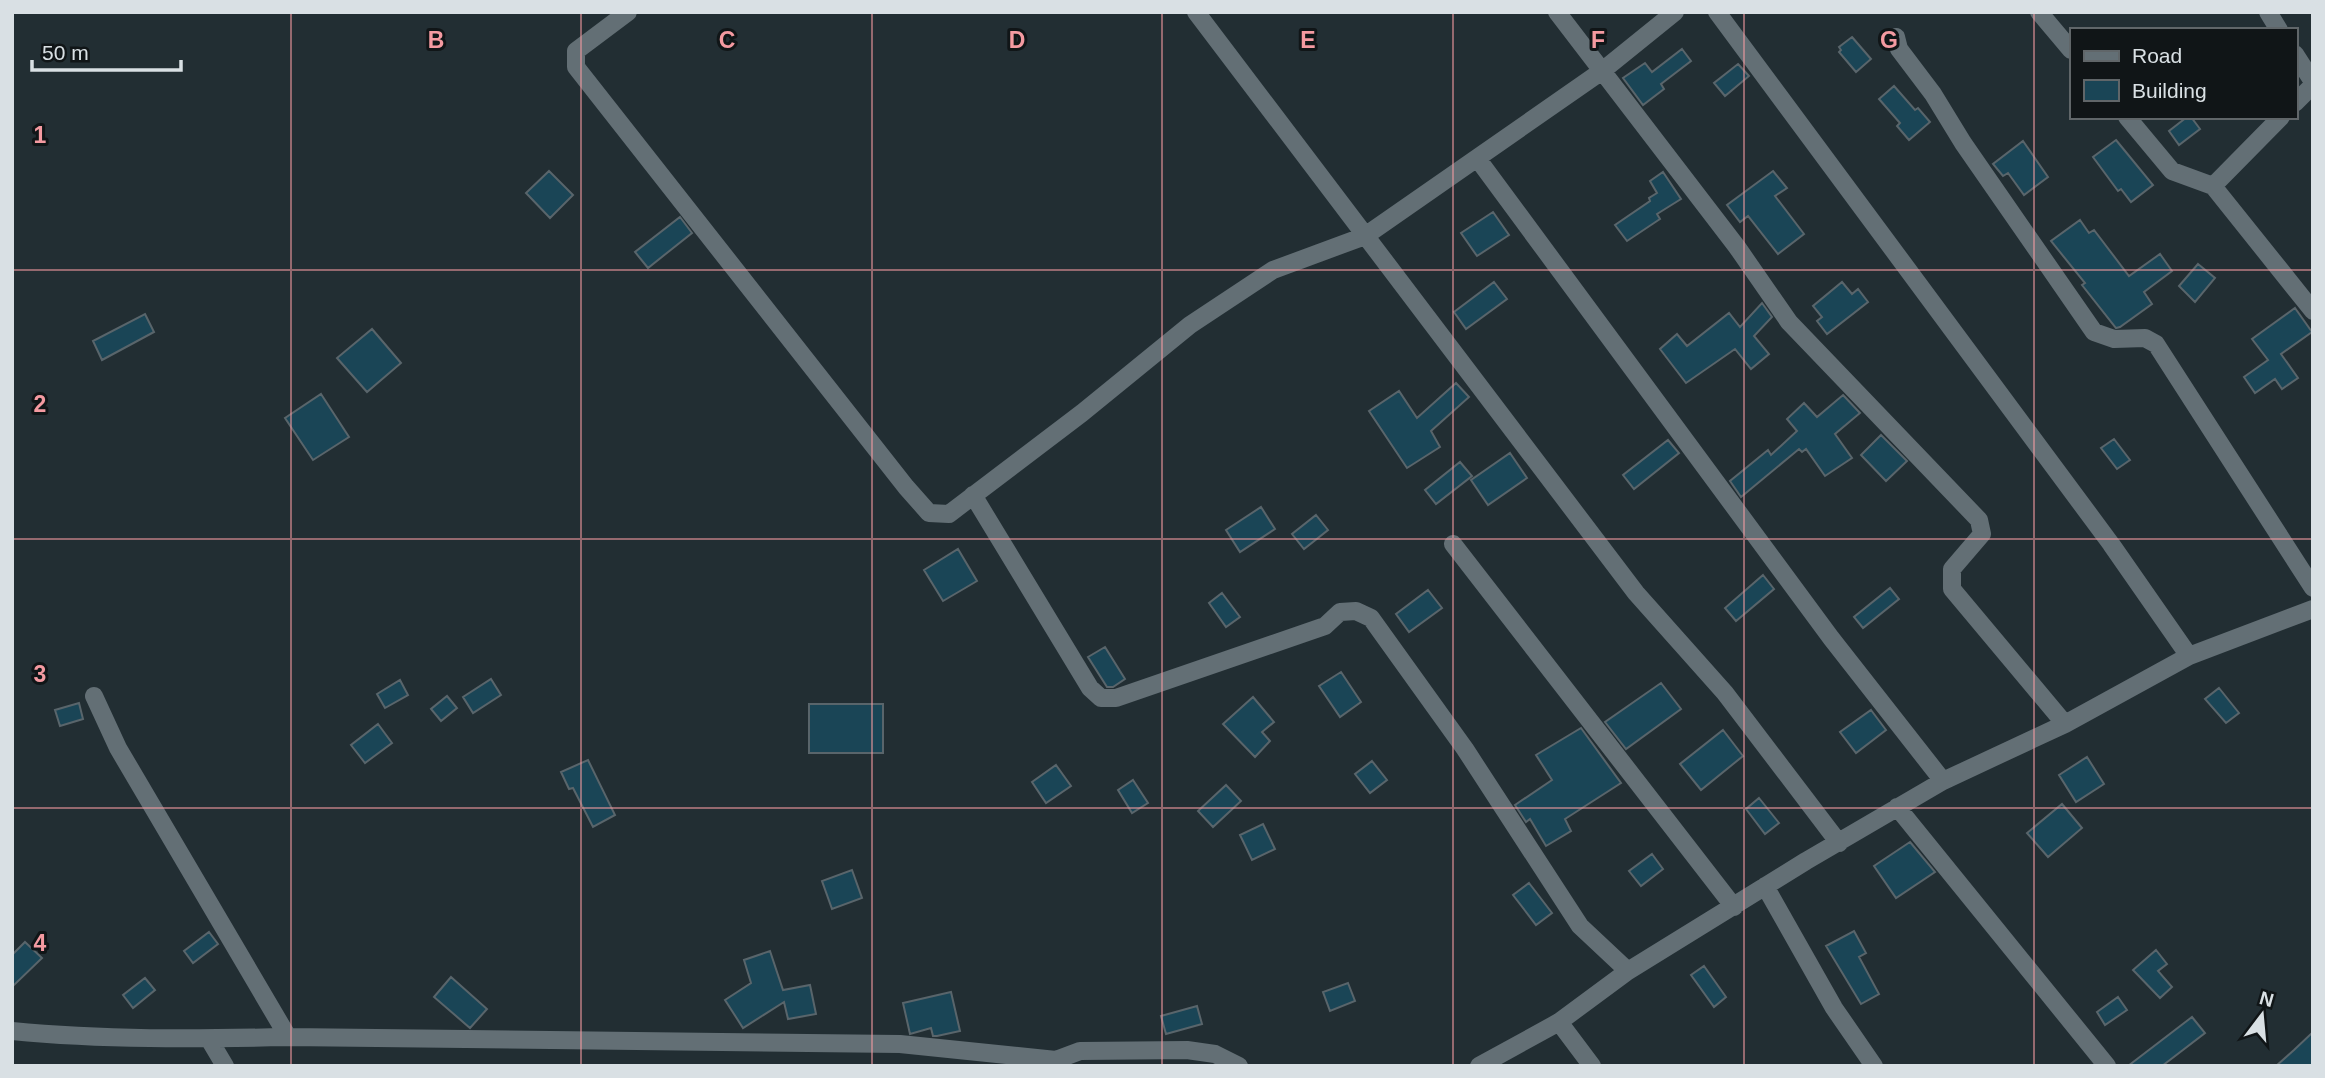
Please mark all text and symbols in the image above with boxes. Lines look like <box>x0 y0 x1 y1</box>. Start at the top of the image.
text: B <box>428 27 444 53</box>
text: C <box>719 27 735 53</box>
text: D <box>1009 27 1025 53</box>
text: E <box>1300 27 1316 53</box>
text: F <box>1591 27 1605 53</box>
text: G <box>1880 27 1898 53</box>
scale bar <box>32 28 180 72</box>
legend <box>2070 28 2297 119</box>
text: 50 m <box>42 41 89 64</box>
text: Road <box>2132 44 2182 67</box>
text: Building <box>2132 79 2207 102</box>
text: 1 <box>34 122 47 148</box>
text: 2 <box>34 391 46 417</box>
text: 3 <box>34 661 46 687</box>
text: 4 <box>34 930 47 956</box>
north arrow <box>2227 980 2297 1050</box>
text: N <box>2257 987 2276 1011</box>

